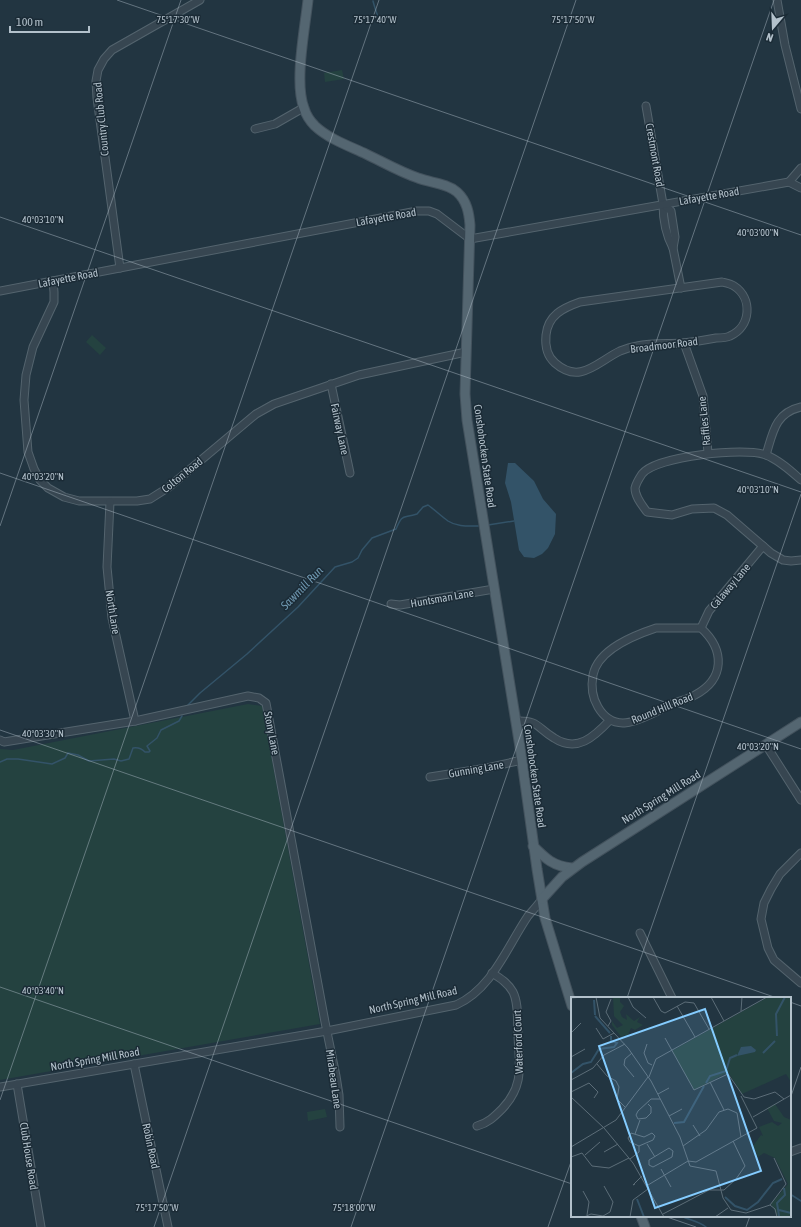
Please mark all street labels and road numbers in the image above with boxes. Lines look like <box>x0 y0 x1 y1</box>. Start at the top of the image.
street label: Country Club Road <box>91 82 111 156</box>
street label: Crestmont Road <box>644 122 666 188</box>
street label: Lafayette Road <box>678 185 740 207</box>
street label: Lafayette Road <box>355 206 417 228</box>
street label: Lafayette Road <box>37 266 99 290</box>
street label: Broadmoor Road <box>630 335 698 355</box>
street label: Raffles Lane <box>695 396 713 446</box>
street label: Fairway Lane <box>329 402 351 456</box>
street label: Conshohocken State Road <box>472 404 498 508</box>
street label: Colton Road <box>159 455 205 495</box>
street label: Calaway Lane <box>708 561 752 611</box>
street label: Huntsman Lane <box>410 587 474 609</box>
street label: North Lane <box>104 589 122 635</box>
street label: Round Hill Road <box>629 690 695 726</box>
street label: Stony Lane <box>262 710 282 756</box>
street label: Conshohocken State Road <box>522 724 548 828</box>
street label: Gunning Lane <box>448 758 504 780</box>
street label: North Spring Mill Road <box>620 768 702 826</box>
street label: North Spring Mill Road <box>368 984 458 1016</box>
street label: Waterford Court <box>511 1010 525 1074</box>
street label: North Spring Mill Road <box>50 1045 140 1073</box>
street label: Mirabeau Lane <box>324 1049 344 1109</box>
street label: Club House Road <box>18 1121 40 1191</box>
street label: Robin Road <box>140 1122 162 1170</box>

